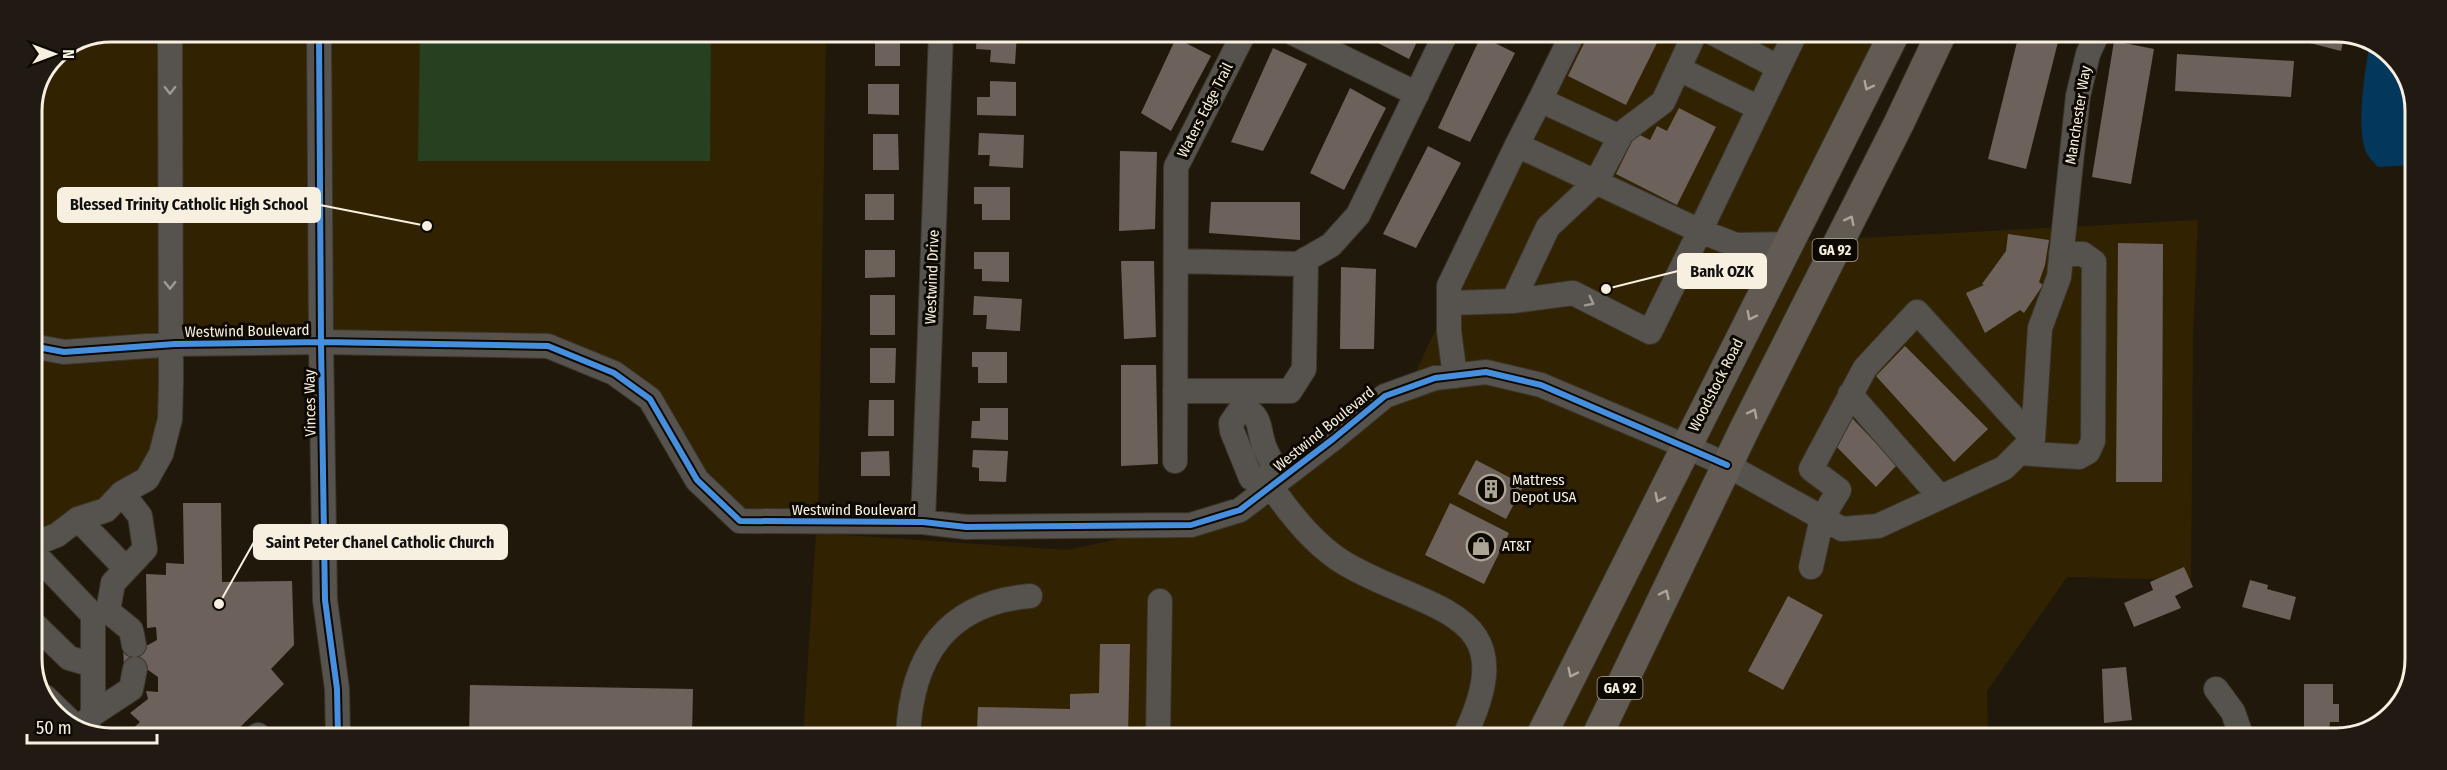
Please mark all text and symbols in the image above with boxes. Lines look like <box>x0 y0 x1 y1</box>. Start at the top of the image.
north arrow <box>24 24 84 84</box>
text: N <box>59 49 78 59</box>
street label: Waters Edge Trail <box>1173 60 1237 160</box>
street label: Manchester Way <box>2061 64 2095 166</box>
one-way arrow <box>1863 80 1875 91</box>
one-way arrow <box>164 86 176 95</box>
callout: Blessed Trinity Catholic High School <box>58 188 320 222</box>
text: Blessed Trinity Catholic High School <box>70 195 309 214</box>
one-way arrow <box>1843 216 1855 227</box>
street label: Westwind Drive <box>921 229 943 325</box>
road number: GA 92 <box>1812 239 1858 261</box>
callout: Bank OZK <box>1678 254 1766 288</box>
text: Bank OZK <box>1690 262 1754 281</box>
one-way arrow <box>164 281 176 290</box>
one-way arrow <box>1583 294 1594 306</box>
one-way arrow <box>1747 310 1758 321</box>
street label: Westwind Boulevard <box>184 321 310 341</box>
street label: Woodstock Road <box>1685 336 1747 434</box>
street label: Vinces Way <box>300 369 320 437</box>
street label: Westwind Boulevard <box>1270 383 1378 475</box>
one-way arrow <box>1745 408 1757 419</box>
place label: Mattress Depot USA <box>1512 471 1577 506</box>
building icon: Mattress Depot USA <box>1475 473 1507 505</box>
one-way arrow <box>1655 492 1666 503</box>
street label: Westwind Boulevard <box>792 501 916 519</box>
callout: Saint Peter Chanel Catholic Church <box>254 525 507 559</box>
shop icon: AT&T <box>1465 530 1497 562</box>
text: Saint Peter Chanel Catholic Church <box>266 533 494 552</box>
place label: AT&T <box>1502 537 1531 555</box>
one-way arrow <box>1658 590 1669 601</box>
one-way arrow <box>1568 667 1579 678</box>
road number: GA 92 <box>1598 677 1642 699</box>
scale bar <box>27 707 158 745</box>
text: 50 m <box>36 717 72 739</box>

